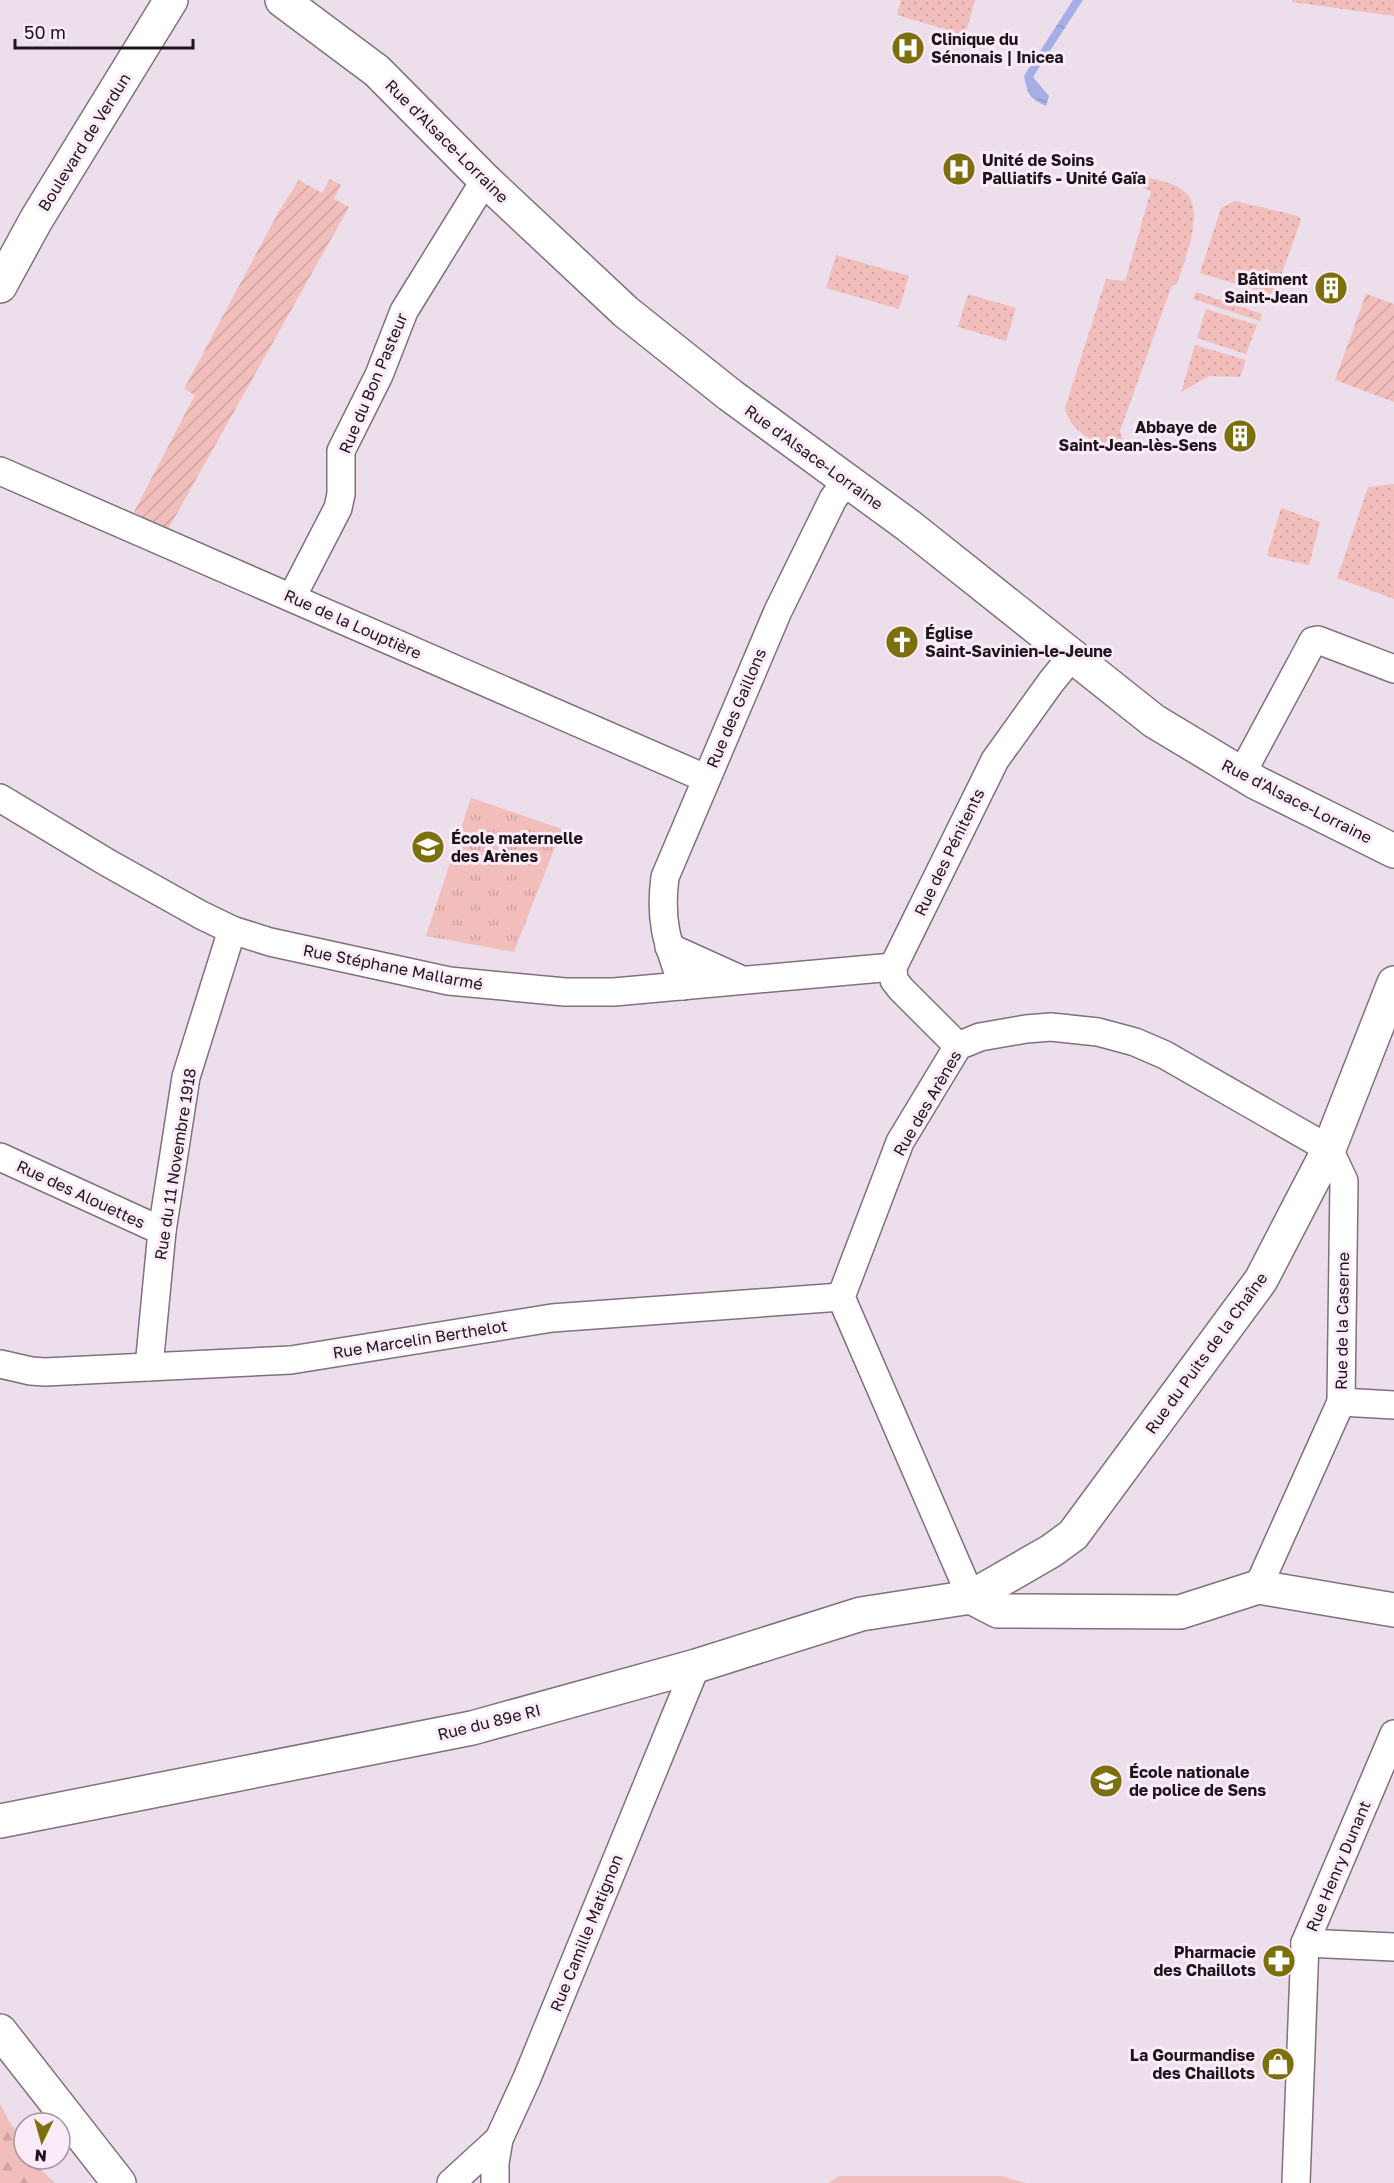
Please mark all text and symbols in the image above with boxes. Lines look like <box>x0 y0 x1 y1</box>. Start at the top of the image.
scale bar <box>15 12 194 50</box>
text: 50 m <box>24 21 66 43</box>
place label: Clinique du Sénonais | Inicea <box>931 29 1064 67</box>
hospital icon: Clinique du Sénonais | Inicea <box>890 30 926 66</box>
street label: Boulevard de Verdun <box>33 69 135 215</box>
street label: Rue d'Alsace-Lorraine <box>381 75 513 207</box>
place label: Unité de Soins Palliatifs - Unité Gaïa <box>982 150 1146 188</box>
hospital icon: Unité de Soins Palliatifs - Unité Gaïa <box>941 151 977 187</box>
place label: Bâtiment Saint-Jean <box>1224 269 1308 307</box>
building icon: Bâtiment Saint-Jean <box>1313 270 1349 306</box>
street label: Rue du Bon Pasteur <box>334 310 412 456</box>
street label: Rue d'Alsace-Lorraine <box>741 400 887 514</box>
place label: Abbaye de Saint-Jean-lès-Sens <box>1059 417 1217 455</box>
building icon: Abbaye de Saint-Jean-lès-Sens <box>1222 418 1258 454</box>
street label: Rue de la Louptière <box>281 585 425 663</box>
place label: Église Saint-Savinien-le-Jeune <box>925 623 1112 661</box>
church icon: Église Saint-Savinien-le-Jeune <box>884 624 920 660</box>
street label: Rue des Gaillons <box>702 645 770 771</box>
street label: Rue d'Alsace-Lorraine <box>1218 754 1376 848</box>
street label: Rue des Pénitents <box>910 785 988 919</box>
place label: École maternelle des Arènes <box>451 828 583 866</box>
school or university icon: École maternelle des Arènes <box>410 829 446 865</box>
street label: Rue Stéphane Mallarmé <box>301 940 485 994</box>
street label: Rue des Arènes <box>889 1047 965 1159</box>
street label: Rue du 11 Novembre 1918 <box>150 1067 200 1261</box>
street label: Rue des Alouettes <box>14 1155 148 1233</box>
street label: Rue de la Caserne <box>1331 1252 1353 1390</box>
street label: Rue du Puits de la Chaîne <box>1141 1268 1271 1438</box>
street label: Rue Marcelin Berthelot <box>331 1315 509 1363</box>
street label: Rue du 89e RI <box>435 1700 543 1744</box>
place label: École nationale de police de Sens <box>1129 1762 1266 1800</box>
school or university icon: École nationale de police de Sens <box>1088 1763 1124 1799</box>
street label: Rue Henry Dunant <box>1301 1798 1375 1934</box>
street label: Rue Camille Matignon <box>545 1852 627 2014</box>
place label: Pharmacie des Chaillots <box>1154 1942 1256 1980</box>
pharmacy icon: Pharmacie des Chaillots <box>1261 1943 1297 1979</box>
place label: La Gourmandise des Chaillots <box>1130 2045 1255 2083</box>
shop icon: La Gourmandise des Chaillots <box>1260 2046 1296 2082</box>
north arrow <box>12 2111 72 2171</box>
text: N <box>34 2145 48 2166</box>

